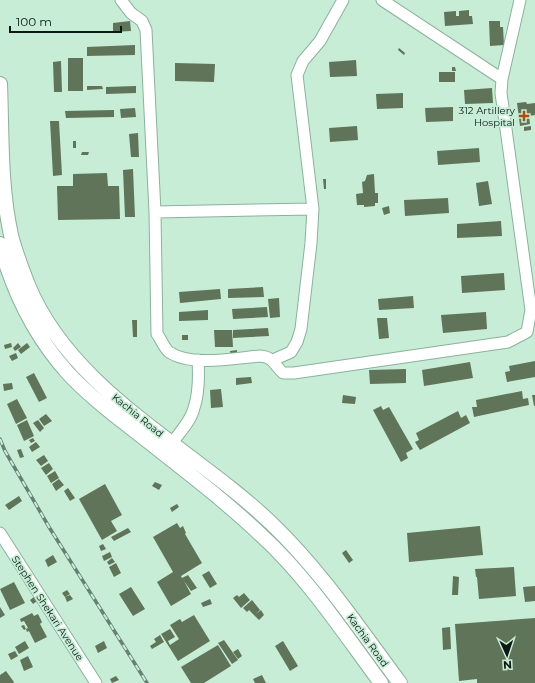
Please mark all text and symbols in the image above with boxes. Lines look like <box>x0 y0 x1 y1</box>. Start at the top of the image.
scale bar <box>10 8 121 34</box>
text: 100 m <box>16 14 52 29</box>
place label: 312 Artillery Hospital <box>459 104 516 129</box>
marker: 312 Artillery Hospital <box>518 110 530 122</box>
street label: Kachia Road <box>109 391 166 440</box>
street label: Stephen Shekari Avenue <box>9 553 86 663</box>
street label: Kachia Road <box>344 611 391 669</box>
north arrow <box>487 635 527 675</box>
text: N <box>503 658 512 672</box>

